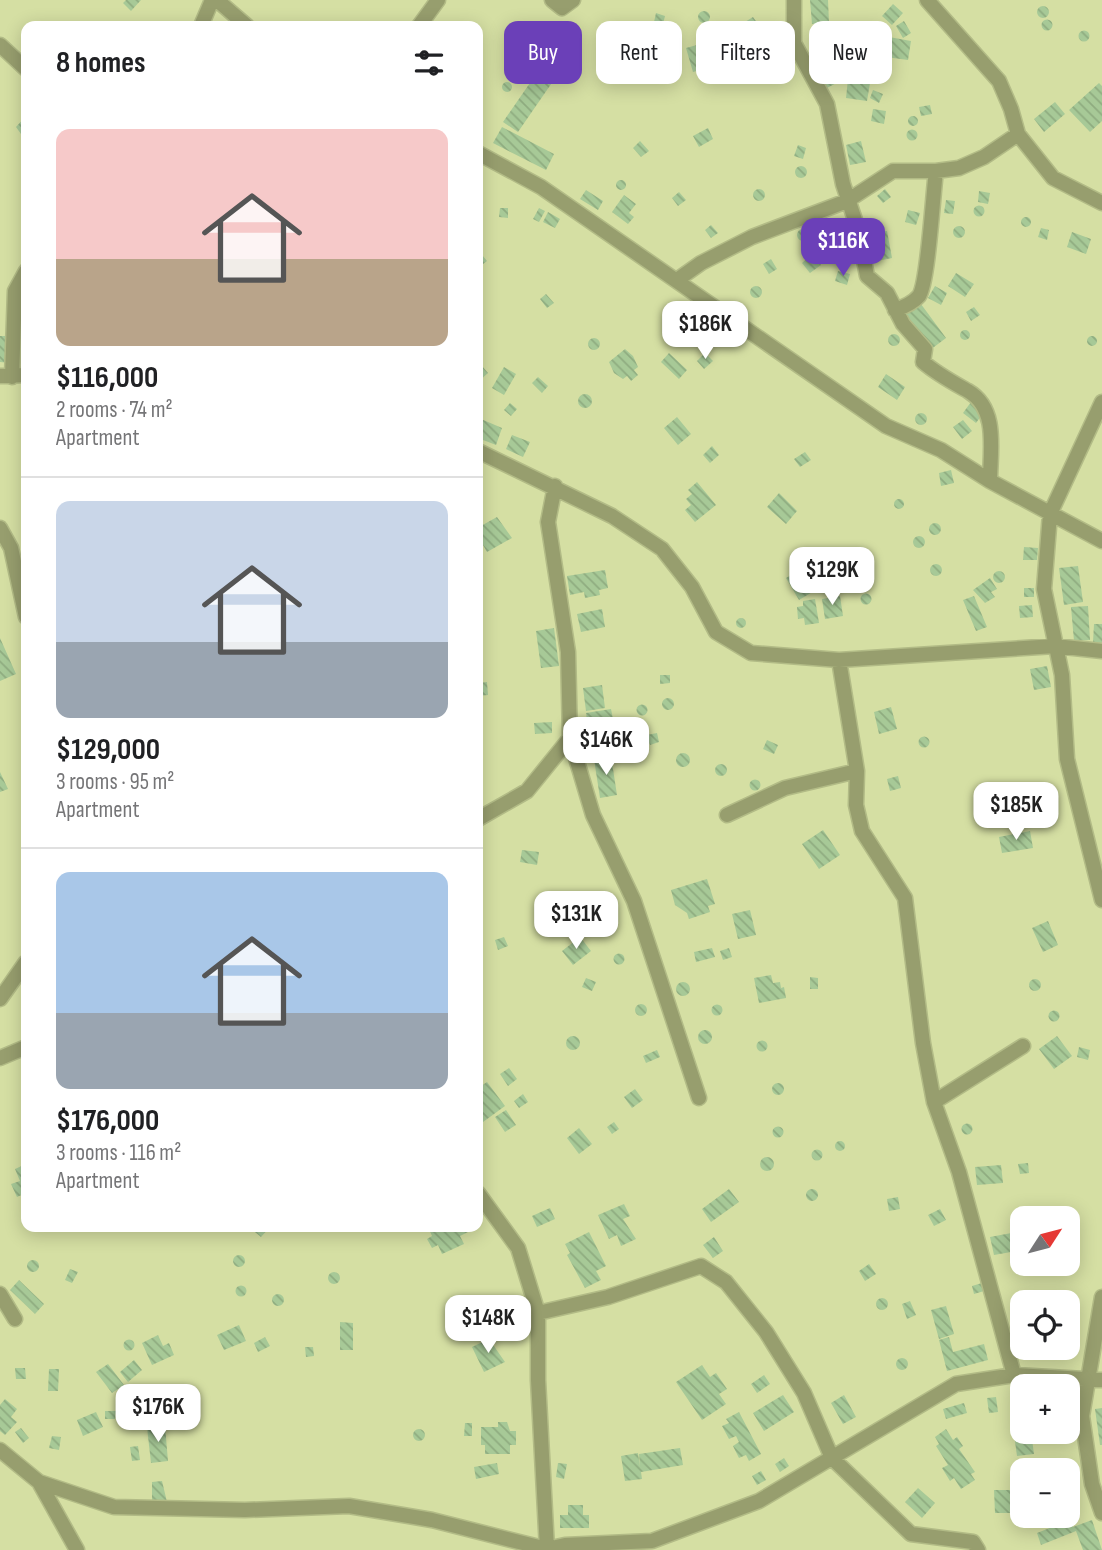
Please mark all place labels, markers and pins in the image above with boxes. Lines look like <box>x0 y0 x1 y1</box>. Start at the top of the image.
pin: $116K <box>794 218 892 278</box>
pin: $186K <box>656 302 754 361</box>
pin: $129K <box>783 548 881 607</box>
pin: $146K <box>557 718 655 777</box>
pin: $185K <box>967 782 1065 842</box>
pin: $131K <box>527 892 625 951</box>
pin: $148K <box>439 1296 537 1355</box>
pin: $176K <box>109 1384 207 1444</box>

